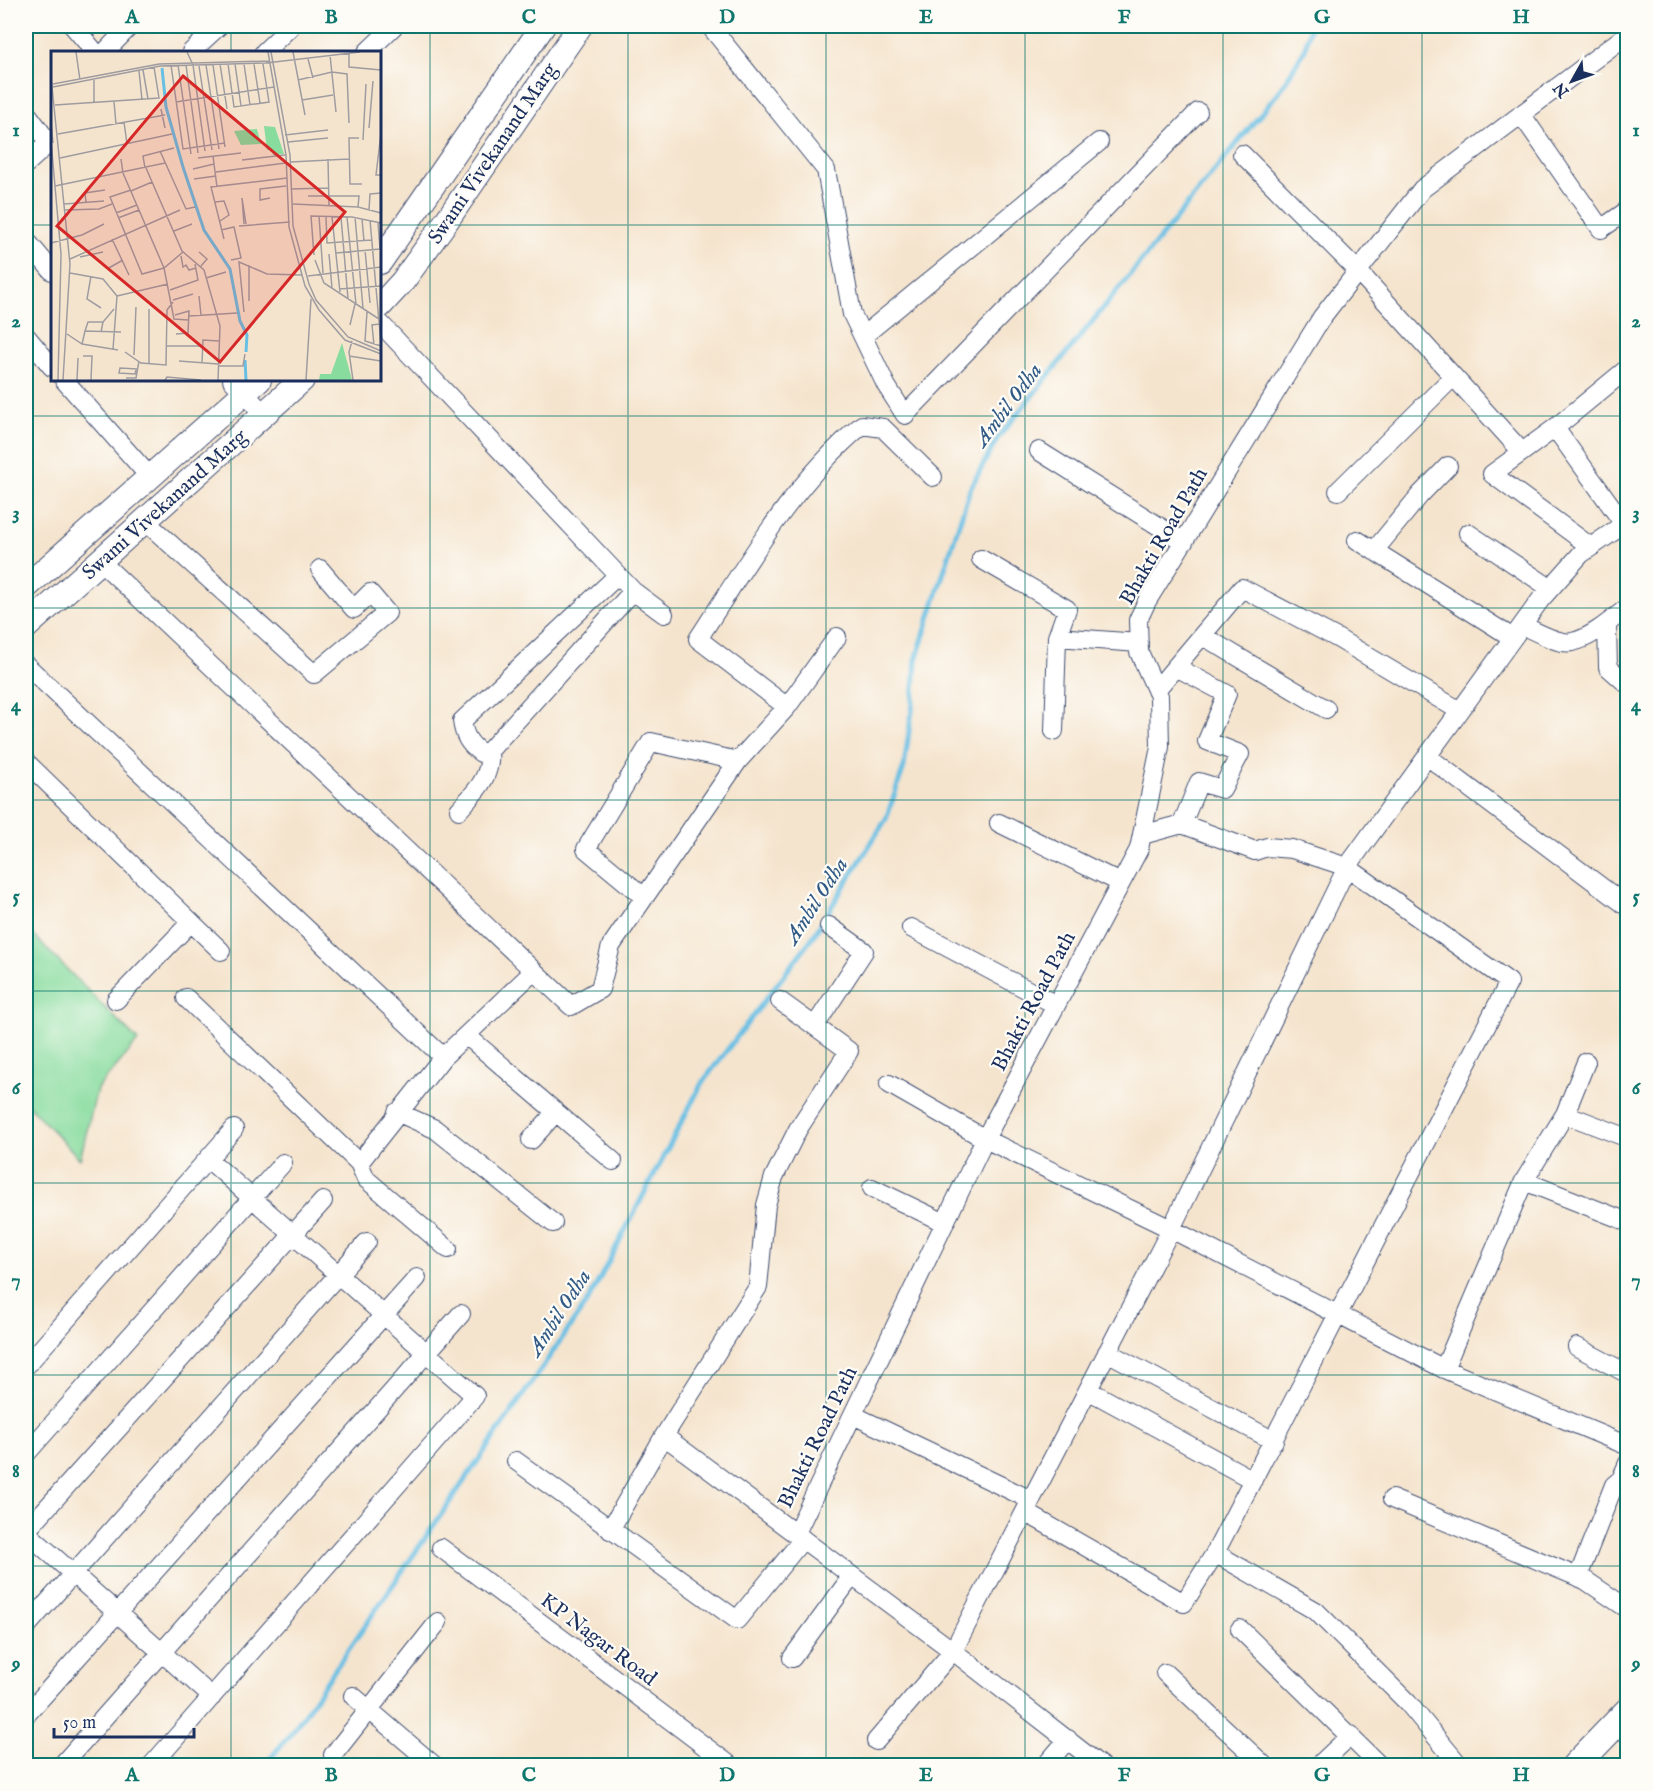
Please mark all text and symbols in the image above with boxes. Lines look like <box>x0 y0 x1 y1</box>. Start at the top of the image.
text: A <box>124 5 140 30</box>
text: B <box>324 5 338 30</box>
text: C <box>522 5 536 30</box>
text: D <box>719 5 735 30</box>
text: E <box>919 5 933 30</box>
text: F <box>1118 5 1131 30</box>
text: G <box>1314 5 1331 30</box>
text: H <box>1512 5 1530 30</box>
inset map <box>51 51 381 381</box>
north arrow <box>1542 51 1602 111</box>
street label: Swami Vivekanand Marg <box>422 57 564 250</box>
text: N <box>1550 78 1575 102</box>
text: 1 <box>12 118 20 143</box>
text: 1 <box>1632 118 1640 143</box>
text: 2 <box>11 309 21 334</box>
text: 2 <box>1631 309 1641 334</box>
water label: Ambil Odha <box>967 358 1049 454</box>
street label: Swami Vivekanand Marg <box>77 423 254 587</box>
street label: Bhakti Road Path <box>1114 463 1215 610</box>
text: 3 <box>12 501 20 526</box>
text: 3 <box>1632 501 1640 526</box>
text: 4 <box>11 693 22 718</box>
text: 4 <box>1631 693 1642 718</box>
water label: Ambil Odha <box>777 852 855 951</box>
text: 5 <box>12 884 20 909</box>
text: 5 <box>1632 884 1640 909</box>
street label: Bhakti Road Path <box>986 927 1082 1076</box>
text: 6 <box>12 1076 22 1101</box>
text: 6 <box>1632 1076 1642 1101</box>
water label: Ambil Odha <box>520 1264 598 1363</box>
text: 7 <box>11 1268 21 1293</box>
text: 7 <box>1631 1268 1641 1293</box>
street label: Bhakti Road Path <box>772 1362 864 1513</box>
text: 8 <box>12 1459 20 1484</box>
text: 8 <box>1632 1459 1640 1484</box>
street label: KP Nagar Road <box>535 1588 662 1693</box>
text: 9 <box>11 1651 21 1676</box>
text: 9 <box>1631 1651 1641 1676</box>
scale bar <box>54 1701 194 1739</box>
text: 50 m <box>63 1712 96 1735</box>
text: A <box>124 1763 140 1788</box>
text: B <box>324 1763 338 1788</box>
text: C <box>522 1763 536 1788</box>
text: D <box>719 1763 735 1788</box>
text: E <box>919 1763 933 1788</box>
text: F <box>1118 1763 1131 1788</box>
text: G <box>1314 1763 1331 1788</box>
text: H <box>1512 1763 1530 1788</box>

